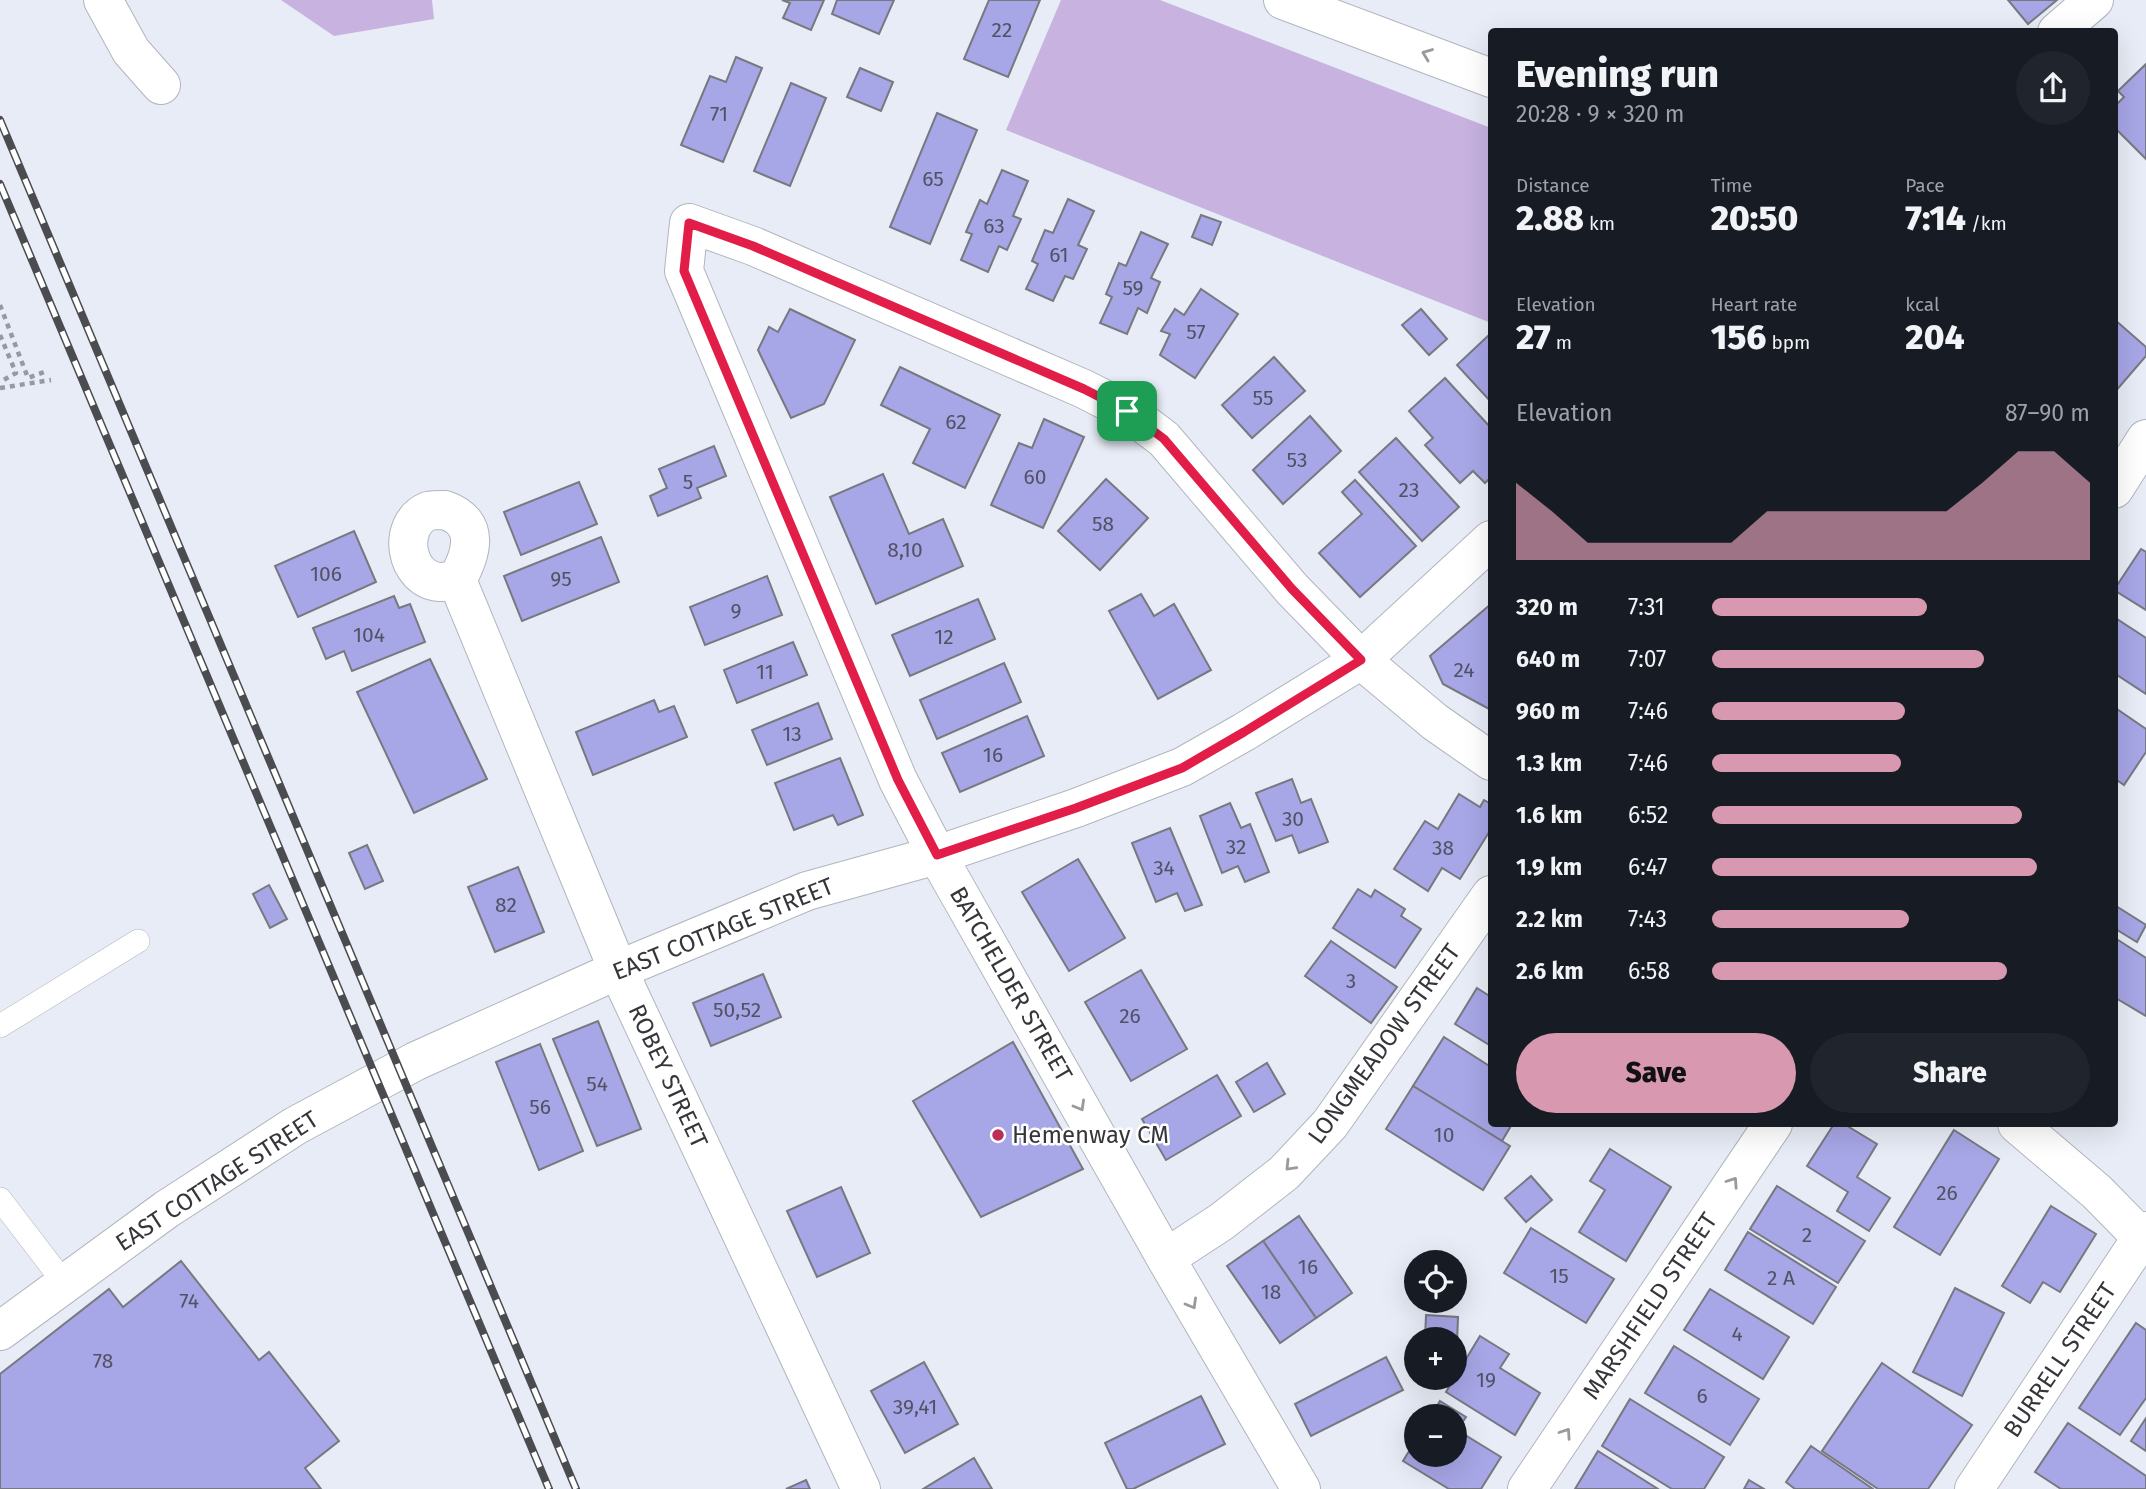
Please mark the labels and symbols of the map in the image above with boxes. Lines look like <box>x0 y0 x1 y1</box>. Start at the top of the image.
house number: 22 <box>992 17 1012 43</box>
one-way arrow <box>1422 49 1434 63</box>
house number: 71 <box>710 101 728 127</box>
house number: 65 <box>922 166 944 192</box>
house number: 63 <box>983 213 1005 239</box>
house number: 61 <box>1049 242 1069 268</box>
house number: 59 <box>1122 275 1144 301</box>
house number: 57 <box>1186 319 1206 345</box>
pin <box>1097 381 1157 441</box>
house number: 55 <box>1253 385 1273 411</box>
house number: 62 <box>945 409 967 435</box>
house number: 53 <box>1287 447 1307 473</box>
house number: 60 <box>1024 464 1046 490</box>
house number: 5 <box>683 469 693 495</box>
house number: 23 <box>1399 477 1419 503</box>
house number: 58 <box>1092 511 1114 537</box>
house number: 8,10 <box>887 537 923 563</box>
house number: 106 <box>310 561 342 587</box>
house number: 95 <box>550 566 572 592</box>
house number: 9 <box>730 598 742 624</box>
house number: 104 <box>353 622 385 648</box>
house number: 12 <box>934 624 954 650</box>
house number: 24 <box>1454 657 1475 683</box>
house number: 11 <box>756 659 774 685</box>
house number: 13 <box>782 721 802 747</box>
house number: 16 <box>983 742 1003 768</box>
house number: 30 <box>1282 806 1304 832</box>
house number: 32 <box>1226 834 1246 860</box>
house number: 38 <box>1432 835 1454 861</box>
house number: 34 <box>1153 855 1175 881</box>
street label: EAST COTTAGE STREET <box>608 872 838 986</box>
street label: BATCHELDER STREET <box>944 882 1078 1087</box>
house number: 82 <box>495 892 517 918</box>
street label: LONGMEADOW STREET <box>1302 938 1466 1149</box>
house number: 3 <box>1346 968 1356 994</box>
house number: 50,52 <box>713 997 761 1023</box>
street label: ROBEY STREET <box>622 1000 714 1153</box>
house number: 26 <box>1119 1003 1141 1029</box>
house number: 54 <box>586 1071 608 1097</box>
house number: 56 <box>529 1094 551 1120</box>
one-way arrow <box>1072 1099 1085 1111</box>
street label: EAST COTTAGE STREET <box>111 1105 324 1257</box>
place label: Hemenway CM <box>1012 1121 1169 1149</box>
house number: 10 <box>1434 1122 1454 1148</box>
marker: Hemenway CM <box>990 1127 1006 1143</box>
one-way arrow <box>1285 1158 1298 1171</box>
one-way arrow <box>1725 1177 1737 1190</box>
house number: 26 <box>1936 1180 1958 1206</box>
street label: MARSHFIELD STREET <box>1577 1207 1723 1405</box>
house number: 2 <box>1802 1222 1812 1248</box>
house number: 16 <box>1298 1254 1318 1280</box>
house number: 15 <box>1549 1263 1569 1289</box>
house number: 2 A <box>1767 1265 1795 1291</box>
street label: BURRELL STREET <box>1998 1277 2122 1443</box>
house number: 18 <box>1261 1279 1281 1305</box>
house number: 74 <box>179 1288 199 1314</box>
one-way arrow <box>1184 1296 1197 1309</box>
house number: 4 <box>1731 1321 1743 1347</box>
house number: 78 <box>93 1348 113 1374</box>
house number: 19 <box>1476 1367 1496 1393</box>
house number: 6 <box>1696 1383 1708 1409</box>
house number: 39,41 <box>893 1394 937 1420</box>
one-way arrow <box>1558 1428 1570 1441</box>

